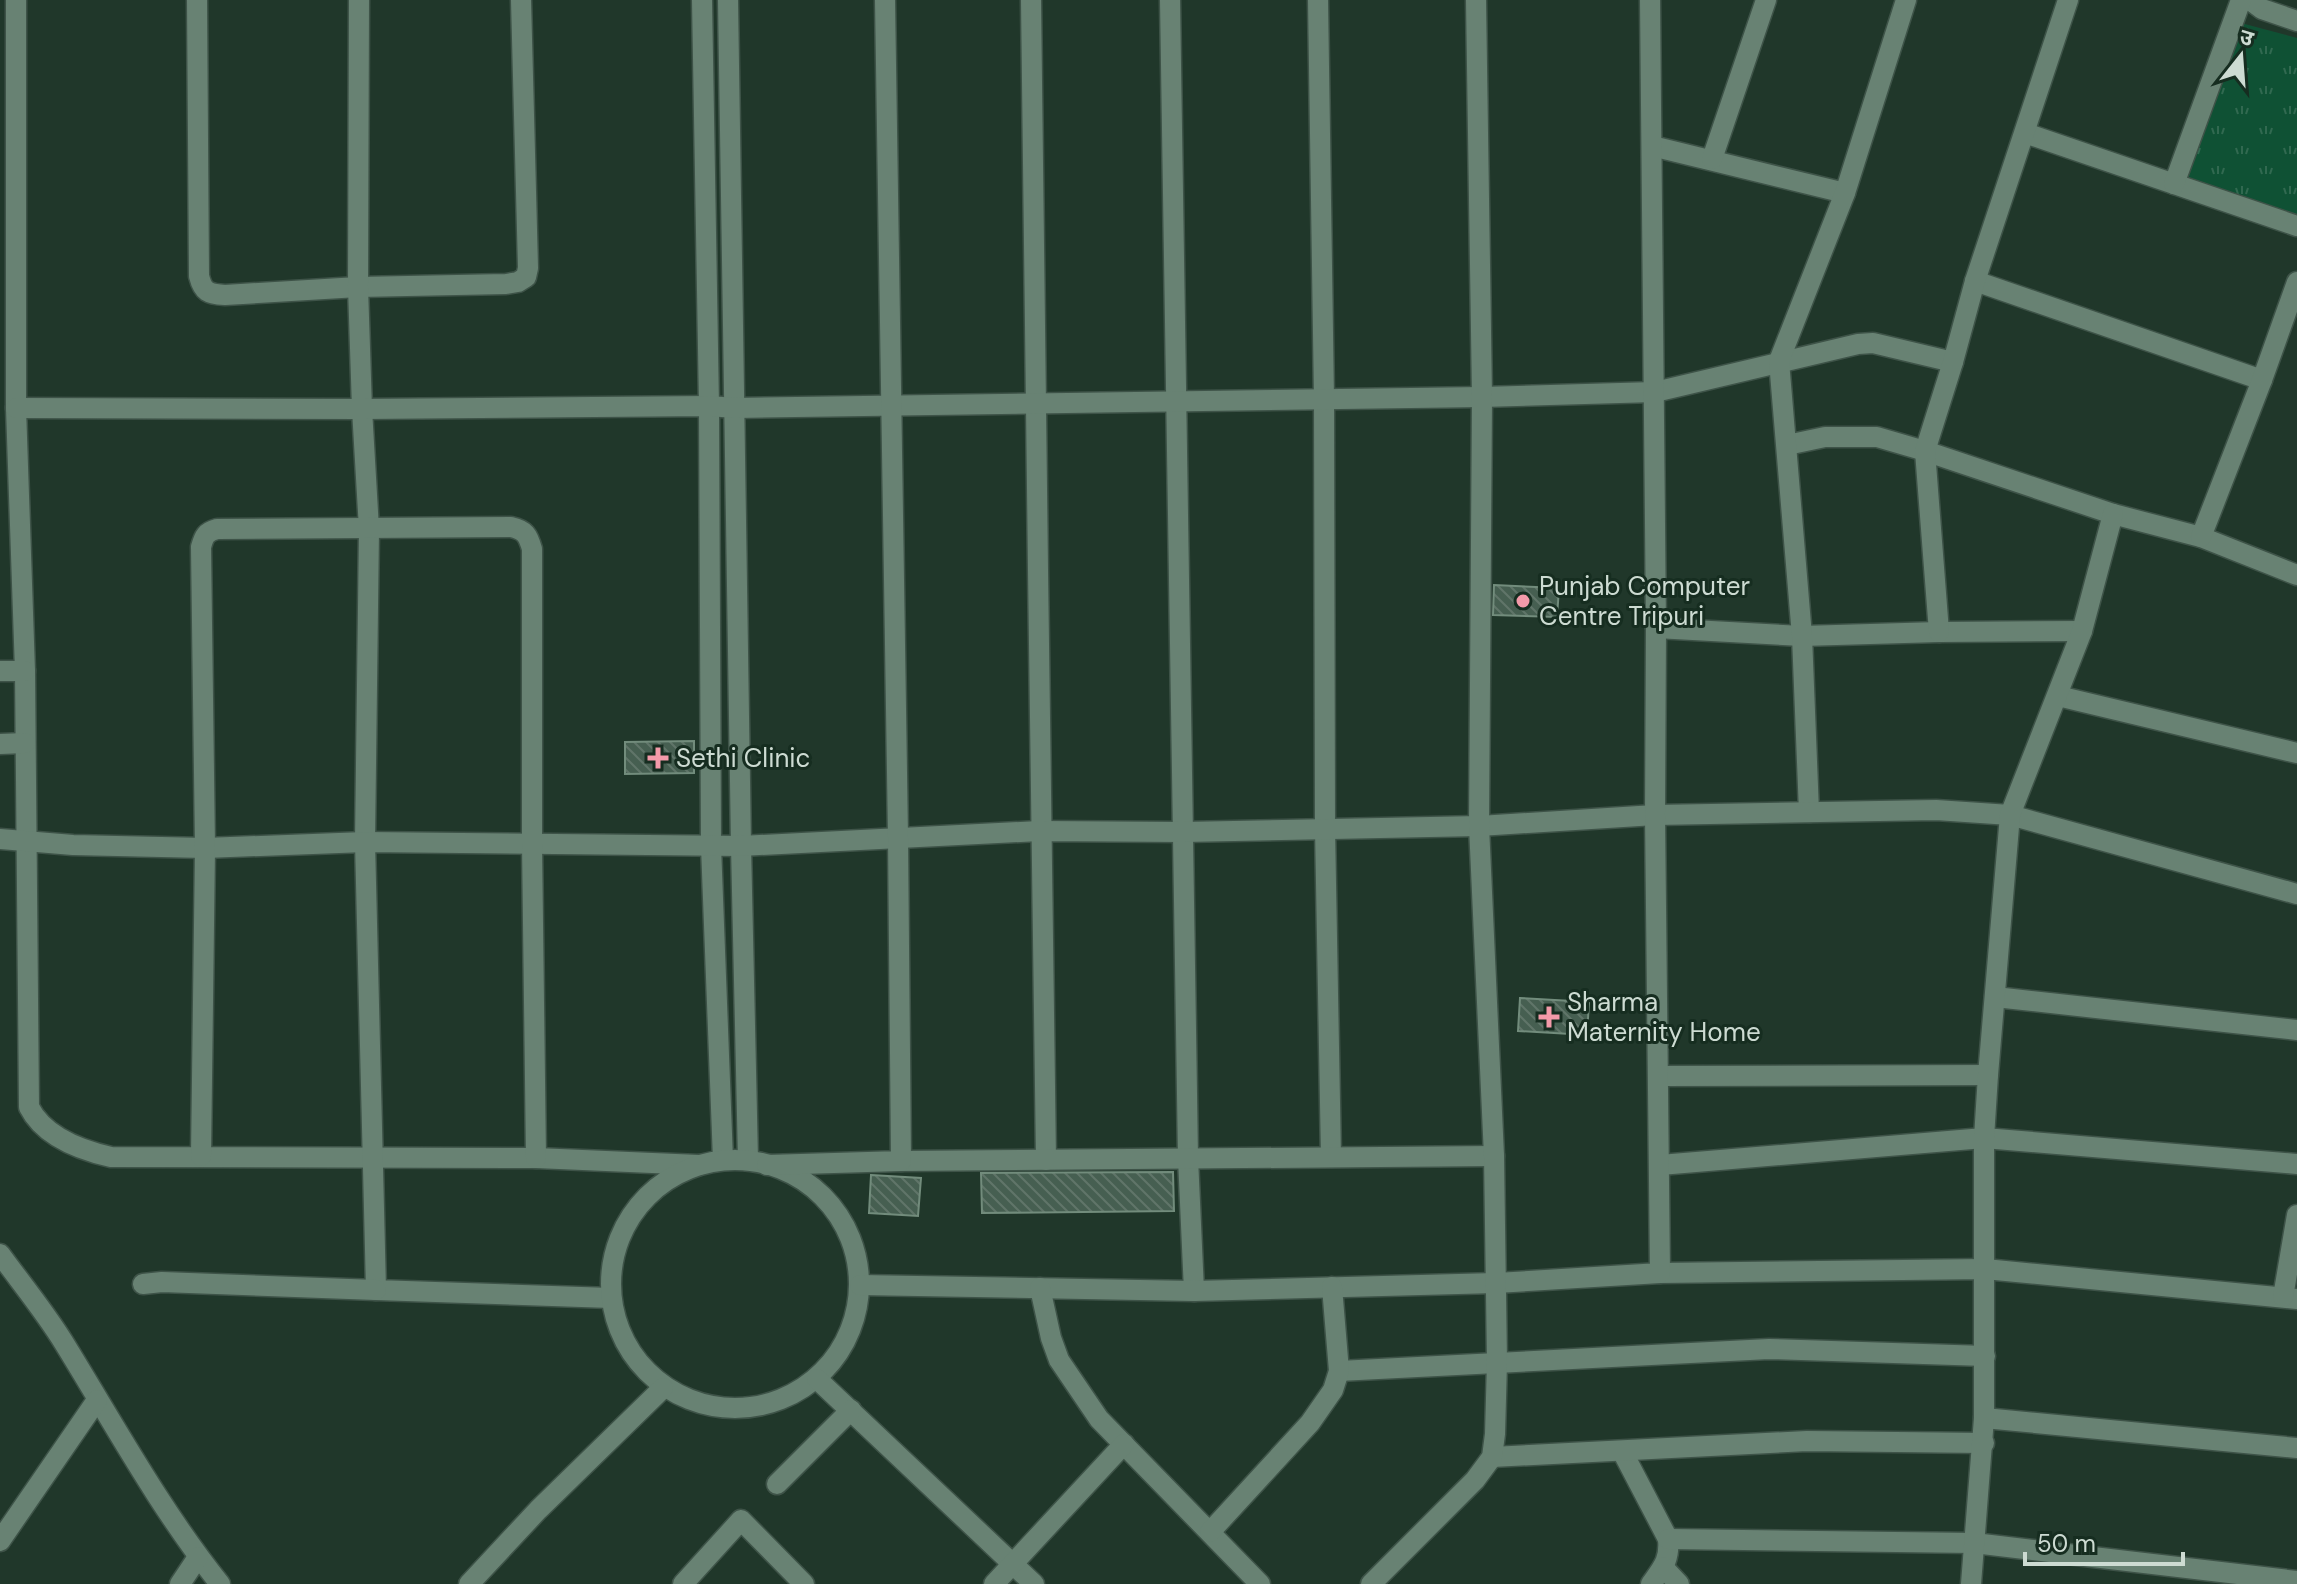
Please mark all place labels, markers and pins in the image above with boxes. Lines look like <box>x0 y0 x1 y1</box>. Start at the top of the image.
place label: Punjab Computer Centre Tripuri <box>1539 569 1750 633</box>
marker: Punjab Computer Centre Tripuri <box>1514 592 1532 610</box>
place label: Sethi Clinic <box>676 741 810 775</box>
marker: Sethi Clinic <box>647 747 669 769</box>
place label: Sharma Maternity Home <box>1567 985 1761 1049</box>
marker: Sharma Maternity Home <box>1538 1006 1560 1028</box>

